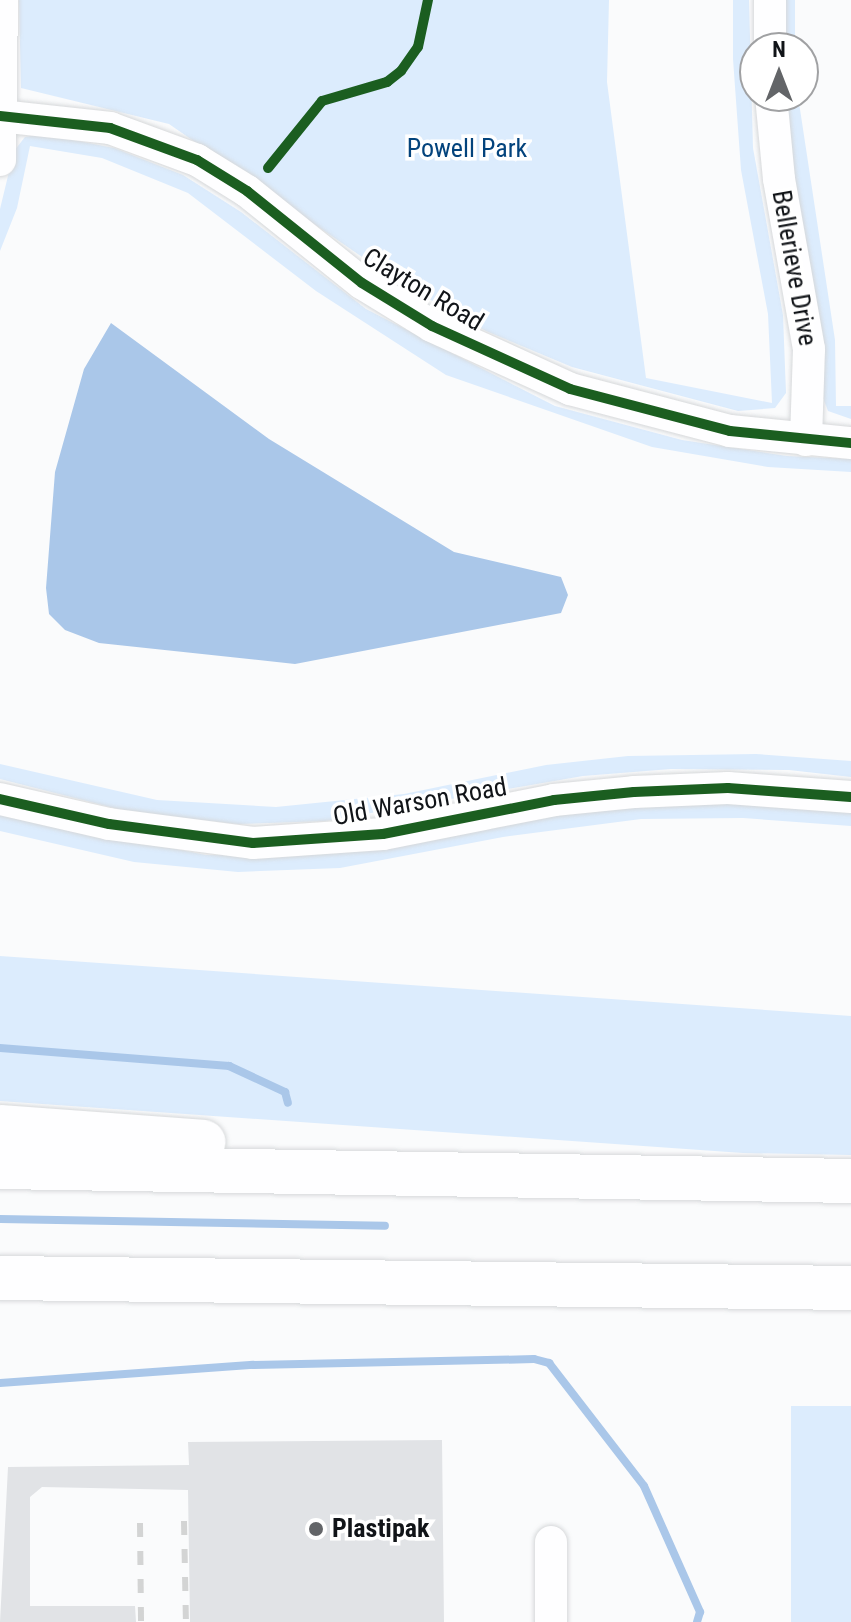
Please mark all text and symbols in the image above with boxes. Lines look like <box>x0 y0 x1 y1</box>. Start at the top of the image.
north arrow <box>739 32 819 112</box>
text: N <box>772 37 786 62</box>
park label: Powell Park <box>407 133 527 165</box>
street label: Bellerieve Drive <box>765 188 823 348</box>
street label: Clayton Road <box>357 242 489 338</box>
street label: Old Warson Road <box>331 771 509 833</box>
place label: Plastipak <box>332 1513 429 1545</box>
marker: Plastipak <box>307 1520 325 1538</box>

